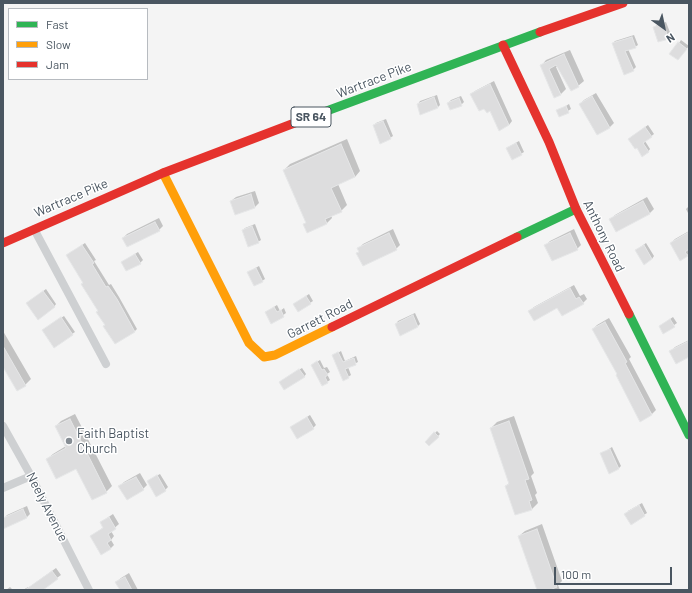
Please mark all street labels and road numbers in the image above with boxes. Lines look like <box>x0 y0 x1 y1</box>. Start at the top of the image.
street label: Wartrace Pike <box>334 59 414 101</box>
road number: SR 64 <box>291 107 331 127</box>
street label: Wartrace Pike <box>32 175 110 221</box>
street label: Anthony Road <box>580 198 628 274</box>
street label: Garrett Road <box>285 296 355 342</box>
street label: Neely Avenue <box>23 470 71 544</box>

